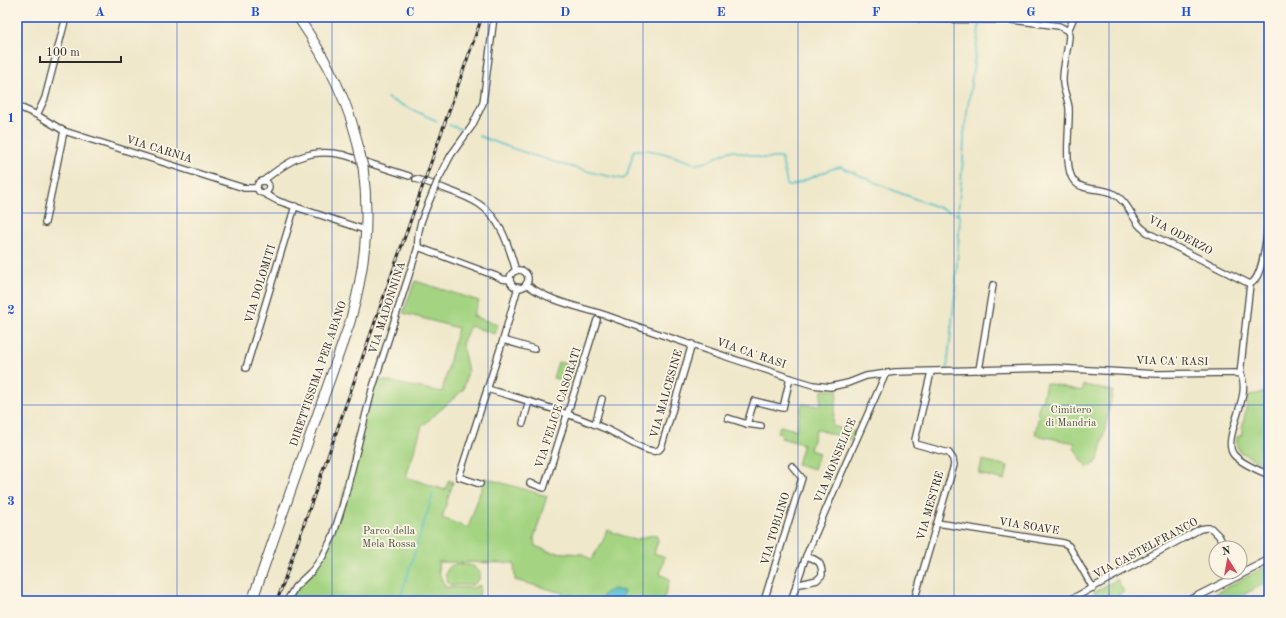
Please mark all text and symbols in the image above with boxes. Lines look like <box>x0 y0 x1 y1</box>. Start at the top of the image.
text: A <box>95 6 105 19</box>
text: B <box>250 6 260 19</box>
text: C <box>406 6 414 19</box>
text: D <box>560 6 570 19</box>
text: E <box>717 6 726 19</box>
text: F <box>872 6 881 19</box>
text: G <box>1026 6 1036 19</box>
text: H <box>1181 6 1192 19</box>
scale bar <box>40 38 121 64</box>
text: 100 m <box>46 47 80 59</box>
text: 1 <box>7 112 15 125</box>
street label: VIA CARNIA <box>125 135 194 165</box>
street label: VIA ODERZO <box>1146 214 1214 258</box>
street label: VIA DOLOMITI <box>244 243 278 325</box>
street label: VIA MADONNINA <box>368 260 408 355</box>
street label: DIRETTISSIMA PER ABANO <box>289 299 349 448</box>
text: 2 <box>7 304 15 317</box>
street label: VIA CA' RASI <box>715 337 787 371</box>
street label: VIA FELICE CASORATI <box>534 346 584 470</box>
street label: VIA MALCESINE <box>649 349 685 439</box>
street label: VIA CA' RASI <box>1136 356 1208 368</box>
park label: Cimitero di Mandria <box>1045 405 1097 429</box>
street label: VIA MONSELICE <box>813 417 859 505</box>
street label: VIA MESTRE <box>916 470 946 542</box>
street label: VIA TOBLINO <box>760 491 792 567</box>
text: 3 <box>7 495 15 508</box>
street label: VIA SOAVE <box>998 517 1060 537</box>
street label: VIA CASTELFRANCO <box>1092 517 1200 581</box>
park label: Parco della Mela Rossa <box>362 526 417 550</box>
north arrow <box>1208 540 1248 580</box>
text: N <box>1221 545 1232 558</box>

